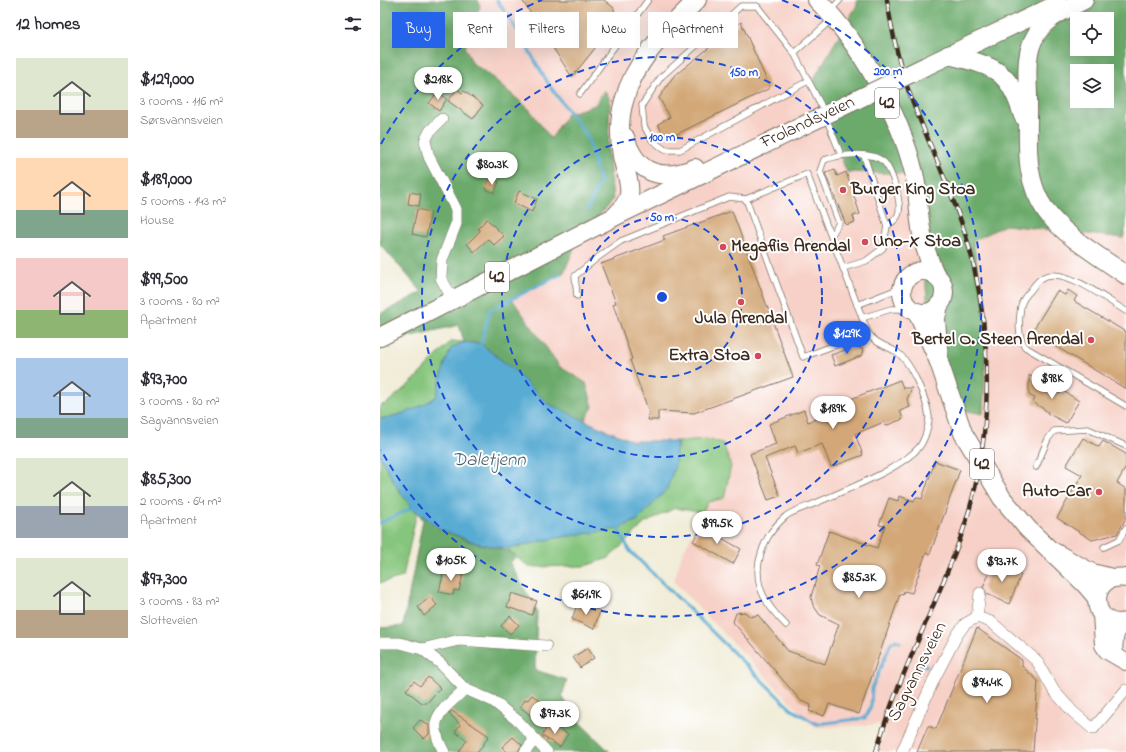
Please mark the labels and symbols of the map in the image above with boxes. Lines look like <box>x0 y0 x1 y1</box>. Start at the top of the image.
text: 200 m <box>873 63 903 81</box>
text: 150 m <box>730 64 759 82</box>
pin: $218K <box>410 67 466 101</box>
road number: 42 <box>875 88 899 118</box>
street label: Frolandsveien <box>756 90 859 157</box>
text: 100 m <box>649 129 676 147</box>
pin: $80.3K <box>459 152 525 186</box>
place label: Burger King Stoa <box>850 177 976 204</box>
marker: Burger King Stoa <box>838 185 848 195</box>
text: 50 m <box>650 209 675 227</box>
place label: Uno-X Stoa <box>873 229 961 255</box>
place label: Megaflis Arendal <box>731 234 850 261</box>
marker: Uno-X Stoa <box>860 237 870 247</box>
marker: Megaflis Arendal <box>718 242 728 252</box>
road number: 42 <box>485 262 509 292</box>
centre of rings <box>655 290 669 304</box>
marker: Jula Arendal <box>736 297 746 307</box>
place label: Jula Arendal <box>695 306 787 332</box>
pin: $129K <box>819 321 875 355</box>
place label: Bertel O. Steen Arendal <box>911 327 1083 353</box>
marker: Bertel O. Steen Arendal <box>1086 335 1096 345</box>
place label: Extra Stoa <box>668 343 750 369</box>
marker: Extra Stoa <box>753 351 763 361</box>
pin: $98K <box>1028 366 1076 400</box>
pin: $189K <box>805 396 861 430</box>
water label: Daletjenn <box>452 447 526 474</box>
road number: 42 <box>970 449 994 479</box>
place label: Auto-Car <box>1022 479 1091 505</box>
marker: Auto-Car <box>1094 487 1104 497</box>
pin: $99.5K <box>684 511 750 545</box>
pin: $105K <box>423 548 479 582</box>
pin: $93.7K <box>969 549 1035 583</box>
pin: $85.3K <box>826 565 892 599</box>
pin: $61.9K <box>553 582 619 616</box>
street label: Sagvannsveien <box>882 618 955 727</box>
pin: $94.4K <box>954 670 1020 704</box>
pin: $97.3K <box>522 701 588 735</box>

